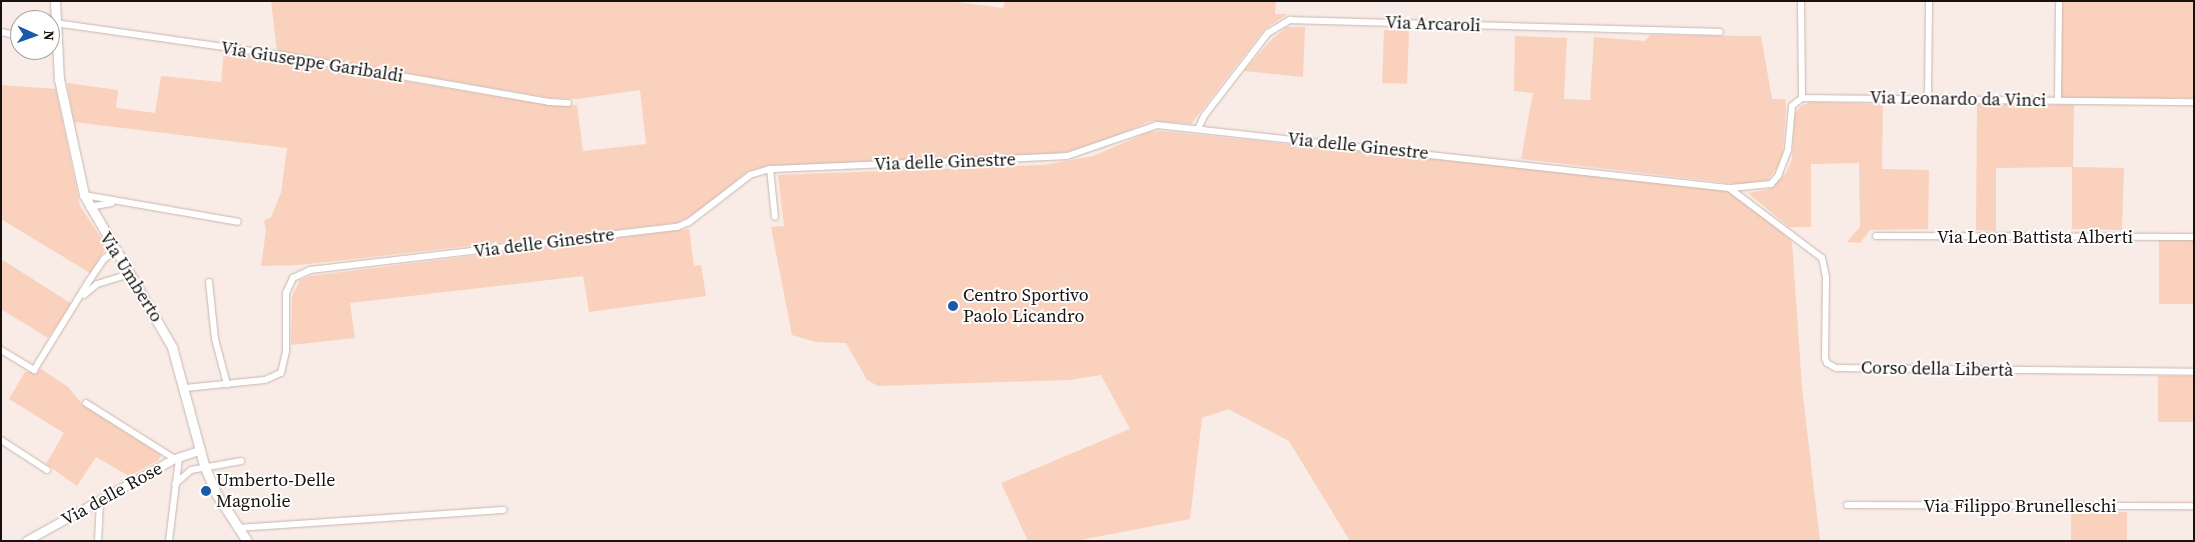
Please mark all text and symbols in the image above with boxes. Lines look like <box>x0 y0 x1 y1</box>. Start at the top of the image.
north arrow <box>10 10 60 60</box>
street label: Via Arcaroli <box>1385 12 1481 36</box>
text: N <box>39 30 59 41</box>
street label: Via Giuseppe Garibaldi <box>219 37 405 87</box>
street label: Via Leonardo da Vinci <box>1869 87 2047 111</box>
street label: Via delle Ginestre <box>1286 128 1430 164</box>
street label: Via delle Ginestre <box>874 149 1016 175</box>
street label: Via delle Ginestre <box>472 224 616 262</box>
street label: Via Leon Battista Alberti <box>1937 226 2133 248</box>
street label: Via Umberto <box>95 228 167 326</box>
place label: Centro Sportivo Paolo Licandro <box>963 285 1089 328</box>
marker: Centro Sportivo Paolo Licandro <box>947 300 959 312</box>
street label: Corso della Libertà <box>1861 357 2013 381</box>
street label: Via delle Rose <box>58 457 166 531</box>
place label: Umberto-Delle Magnolie <box>216 470 336 512</box>
marker: Umberto-Delle Magnolie <box>200 485 212 497</box>
street label: Via Filippo Brunelleschi <box>1923 495 2117 517</box>

